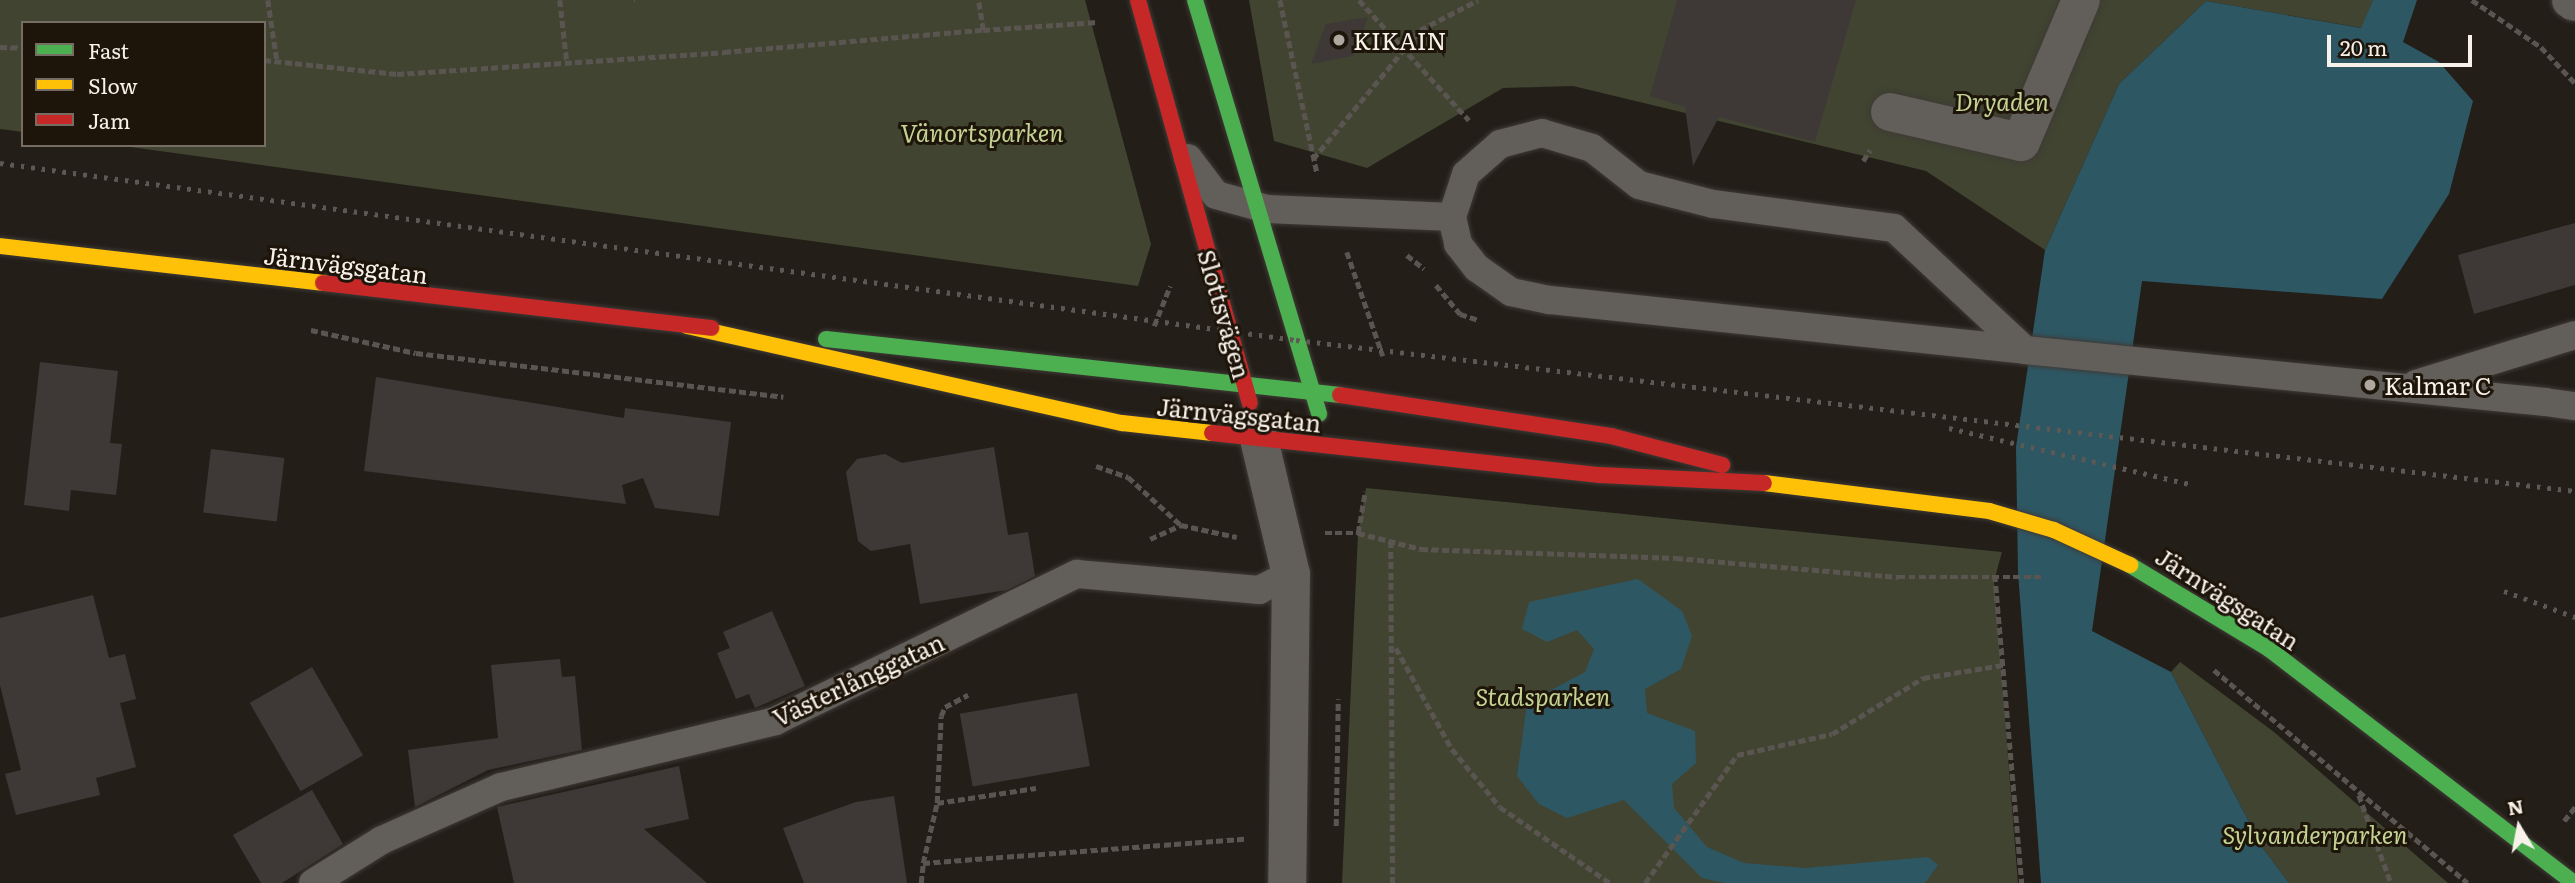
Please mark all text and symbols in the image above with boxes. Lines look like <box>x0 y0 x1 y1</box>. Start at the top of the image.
legend <box>21 21 266 147</box>
scale bar <box>2330 21 2475 65</box>
place label: KIKAIN <box>1353 26 1447 54</box>
text: 20 m <box>2340 31 2387 62</box>
marker: KIKAIN <box>1331 32 1347 48</box>
text: Fast <box>88 34 129 65</box>
text: Slow <box>88 69 138 100</box>
park label: Dryaden <box>1955 87 2049 115</box>
text: Jam <box>88 104 130 135</box>
park label: Vänortsparken <box>901 118 1063 146</box>
street label: Järnvägsgatan <box>262 240 430 288</box>
street label: Slottsvägen <box>1193 246 1257 382</box>
place label: Kalmar C <box>2384 371 2491 399</box>
marker: Kalmar C <box>2362 377 2378 393</box>
street label: Järnvägsgatan <box>1155 391 1323 437</box>
street label: Järnvägsgatan <box>2151 541 2305 655</box>
street label: Västerlånggatan <box>768 627 948 731</box>
park label: Stadsparken <box>1476 682 1610 710</box>
text: N <box>2505 791 2526 821</box>
north arrow <box>2484 792 2554 862</box>
park label: Sylvanderparken <box>2222 820 2408 848</box>

